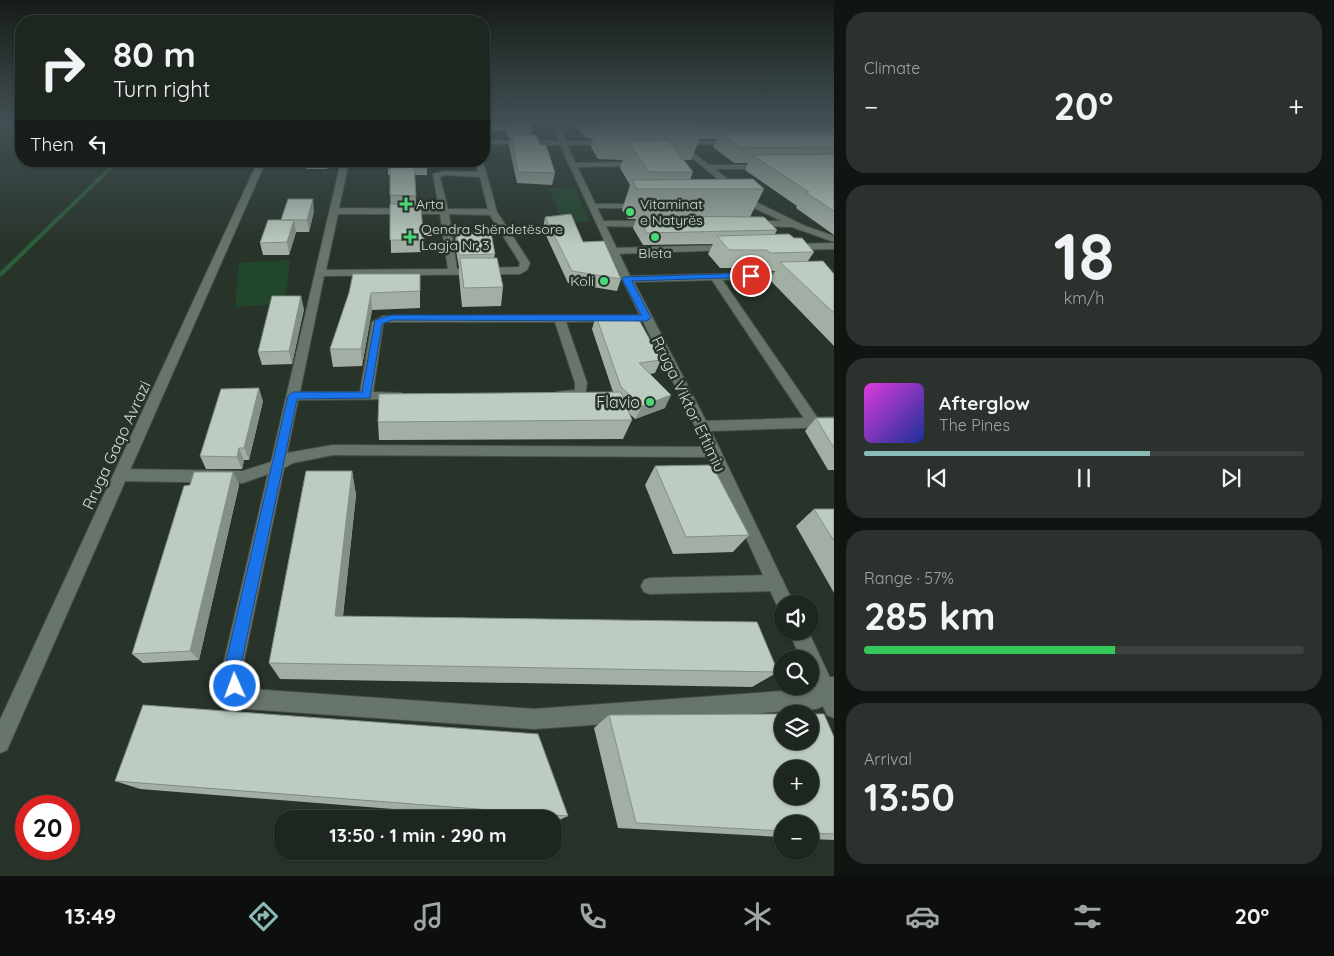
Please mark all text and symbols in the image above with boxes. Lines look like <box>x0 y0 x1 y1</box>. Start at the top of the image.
text: 80 m <box>113 32 196 76</box>
icon: right <box>30 35 95 100</box>
text: Climate <box>864 58 920 78</box>
text: Turn right <box>113 75 210 103</box>
text: 20° <box>1053 82 1113 130</box>
text: − <box>864 89 879 124</box>
text: + <box>1288 89 1304 124</box>
icon: left <box>84 130 112 158</box>
text: Then <box>30 132 74 156</box>
place label: Arta <box>416 195 444 213</box>
place label: Vitaminat e Natyrës <box>640 195 703 229</box>
marker: Arta <box>400 198 412 210</box>
marker: Vitaminat e Natyrës <box>624 206 636 218</box>
text: 18 <box>1054 215 1114 296</box>
place label: Qendra Shëndetësore Lagja Nr. 3 <box>421 220 563 254</box>
marker: Qendra Shëndetësore Lagja Nr. 3 <box>403 230 417 244</box>
marker: Bleta <box>649 231 661 243</box>
place label: Bleta <box>638 244 672 262</box>
pin <box>730 255 772 297</box>
icon: arrive <box>737 262 765 290</box>
place label: Koli <box>570 272 594 290</box>
marker: Koli <box>598 275 610 287</box>
text: km/h <box>1064 288 1104 308</box>
street label: Rruga Viktor Eftimiu <box>647 333 731 475</box>
street label: Rruga Gaqo Avrazi <box>77 377 155 513</box>
text: Afterglow <box>939 391 1030 415</box>
place label: Flavio <box>596 392 640 412</box>
marker: Flavio <box>644 396 656 408</box>
text: The Pines <box>939 415 1010 435</box>
icon: previous <box>923 464 951 492</box>
icon: pause <box>1070 464 1098 492</box>
icon: next <box>1217 464 1245 492</box>
text: Range · 57% <box>864 568 954 588</box>
text: 285 km <box>864 592 996 640</box>
map controls <box>774 595 819 860</box>
button: sound <box>774 595 819 640</box>
button: search <box>774 650 819 695</box>
position arrow <box>208 659 260 711</box>
button: layers <box>774 705 819 750</box>
text: Arrival <box>864 749 912 769</box>
button: + <box>774 760 819 805</box>
text: 13:50 <box>864 773 955 821</box>
speed limit sign: 20 <box>15 795 80 860</box>
button: − <box>774 815 819 860</box>
text: 13:50 · 1 min · 290 m <box>329 823 507 847</box>
icon: directions <box>246 899 281 934</box>
icon: music <box>411 899 446 934</box>
icon: phone <box>575 899 610 934</box>
icon: climate <box>740 899 775 934</box>
icon: car <box>905 899 940 934</box>
icon: filters <box>1070 899 1105 934</box>
text: 13:49 <box>65 902 116 930</box>
text: 20° <box>1234 902 1269 930</box>

